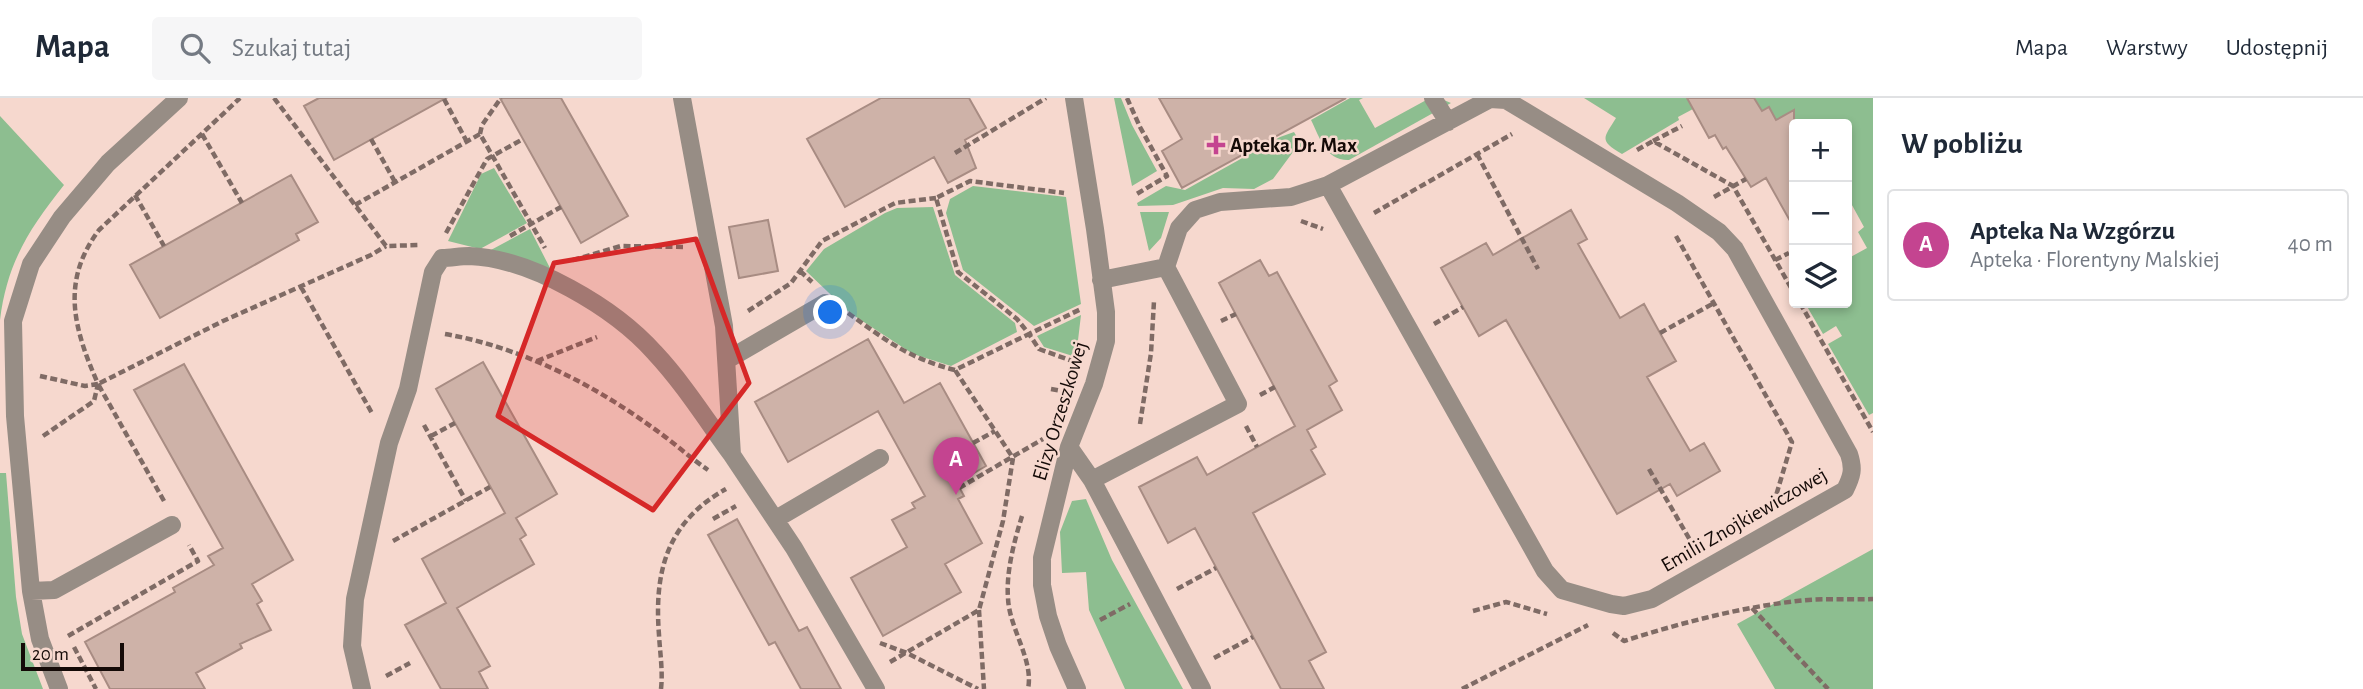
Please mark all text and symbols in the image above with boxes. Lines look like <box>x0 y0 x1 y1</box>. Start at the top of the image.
search box <box>152 17 642 80</box>
icon: search <box>176 29 214 67</box>
text: Mapa <box>35 31 110 64</box>
text: Szukaj tutaj <box>232 35 351 61</box>
text: Mapa <box>2015 36 2068 60</box>
text: Warstwy <box>2106 36 2188 60</box>
text: Udostępnij <box>2226 36 2328 60</box>
map controls <box>1789 119 1852 308</box>
button: + <box>1789 119 1852 182</box>
text: W pobliżu <box>1901 129 2023 159</box>
place label: Apteka Dr. Max <box>1230 135 1357 156</box>
marker: Apteka Dr. Max <box>1208 137 1224 153</box>
button: − <box>1789 182 1852 245</box>
text: Apteka Na Wzgórzu <box>1970 218 2175 244</box>
text: A <box>1919 233 1933 256</box>
text: 40 m <box>2288 233 2333 256</box>
button: layers <box>1789 245 1852 308</box>
text: Apteka · Florentyny Malskiej <box>1970 249 2220 272</box>
your location <box>813 295 847 329</box>
street label: Elizy Orzeszkowej <box>1029 339 1091 483</box>
pin: A <box>933 437 979 495</box>
street label: Emilii Znojkiewiczowej <box>1658 464 1830 576</box>
scale bar <box>21 640 124 672</box>
text: 20 m <box>32 645 69 664</box>

